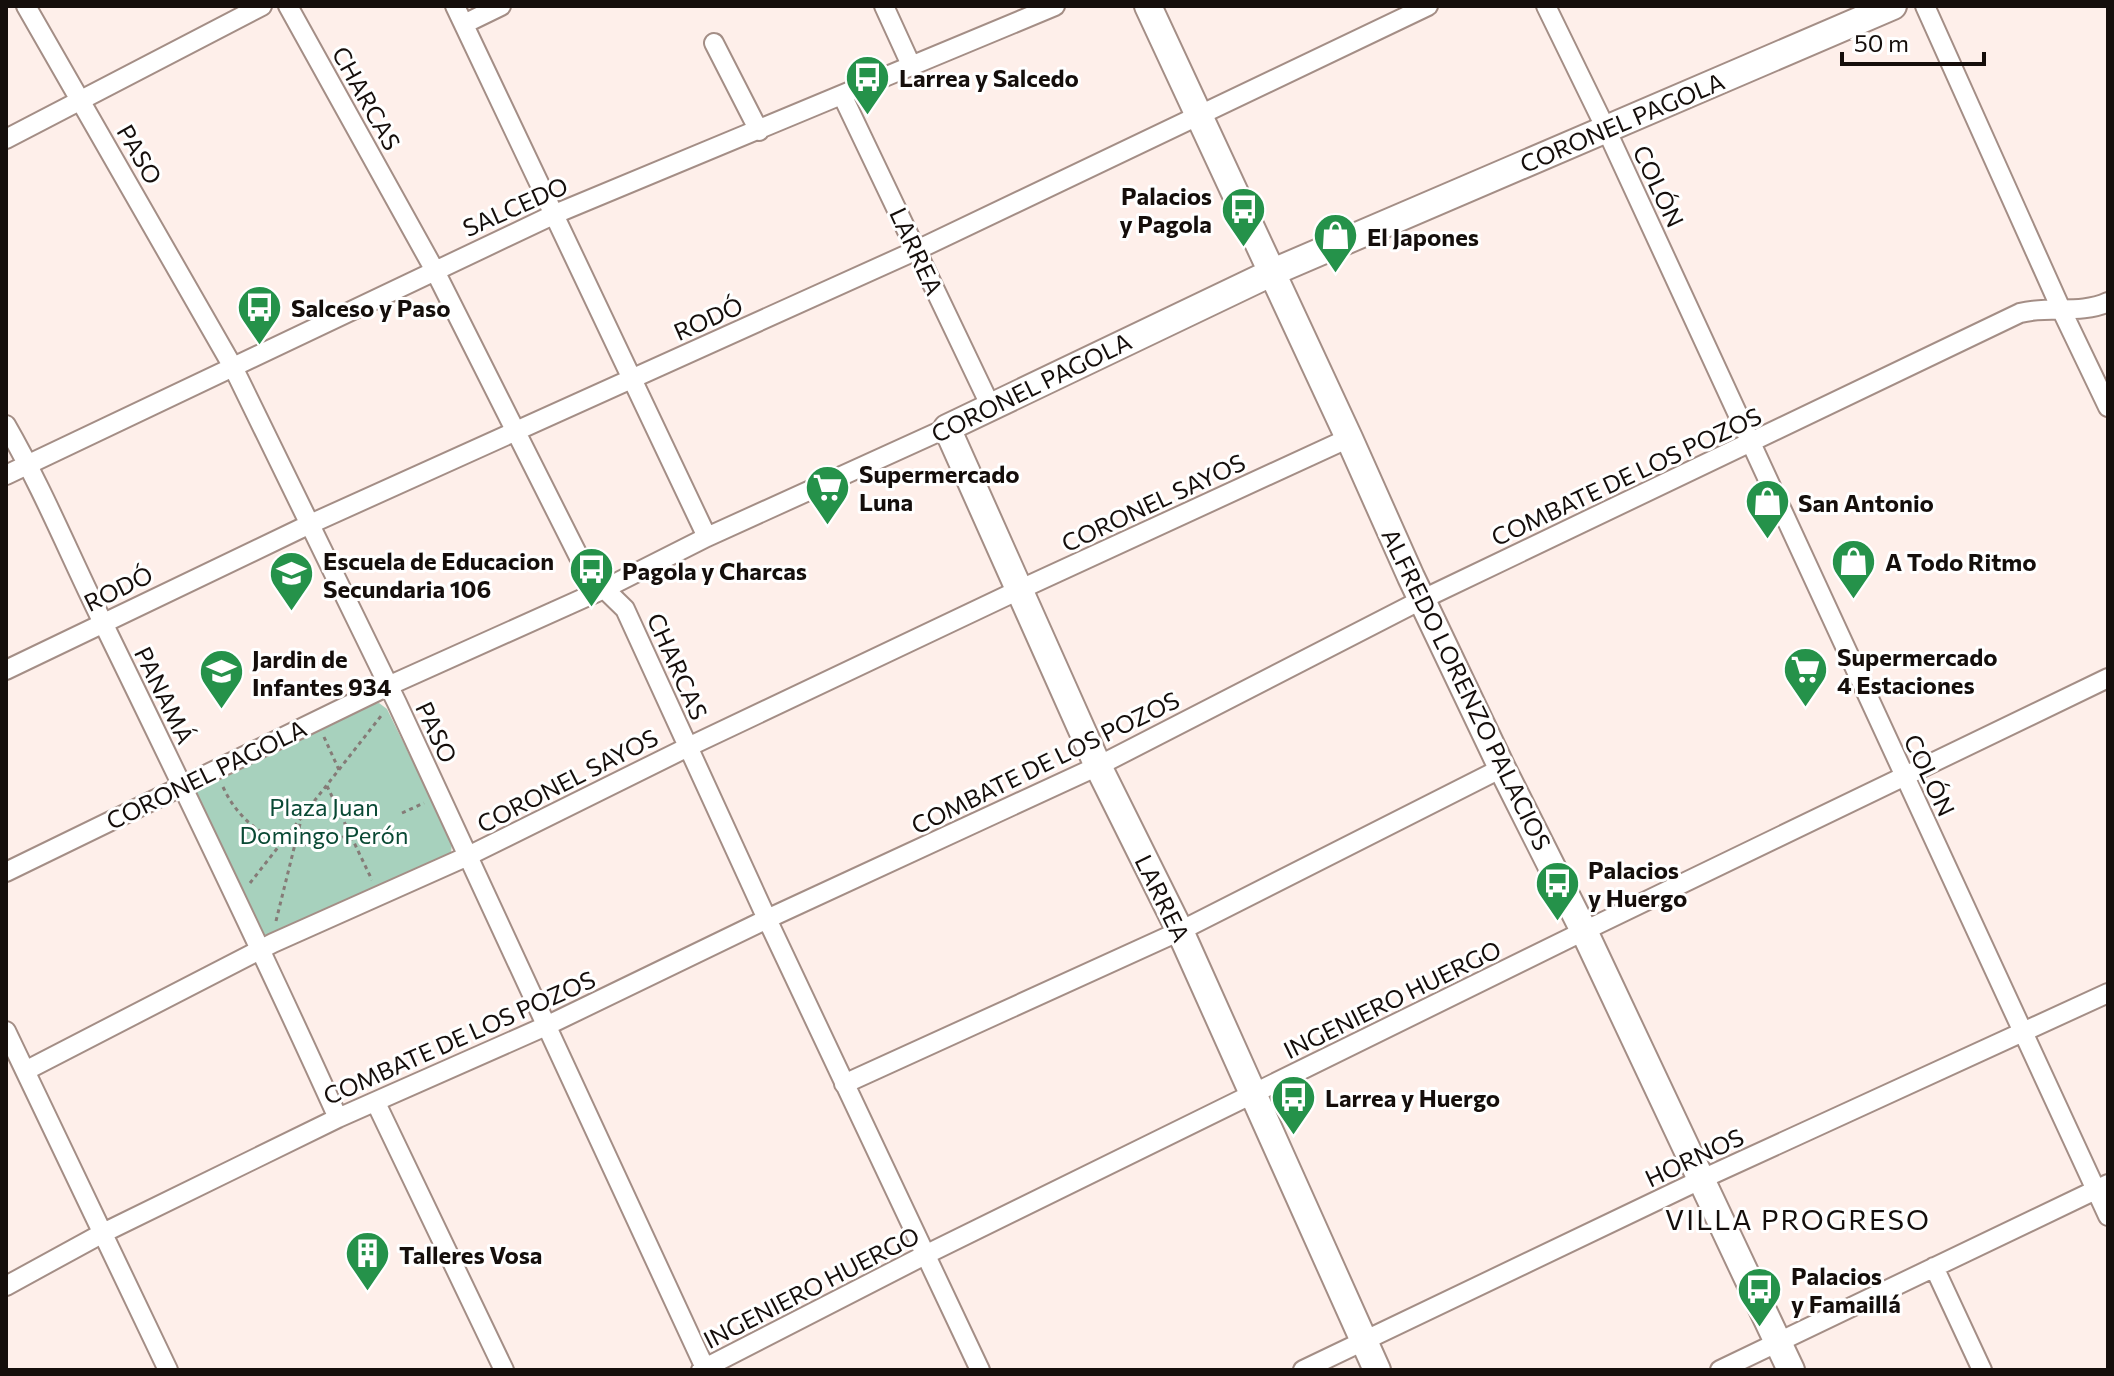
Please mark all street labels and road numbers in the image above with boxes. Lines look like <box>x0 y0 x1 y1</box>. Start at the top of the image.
street label: CHARCAS <box>327 41 407 155</box>
street label: CORONEL PAGOLA <box>1515 66 1729 178</box>
street label: PASO <box>111 119 169 189</box>
street label: COLÓN <box>1627 140 1691 232</box>
street label: SALCEDO <box>458 170 572 242</box>
street label: LARREA <box>884 203 950 299</box>
street label: RODÓ <box>669 290 747 346</box>
street label: CORONEL PAGOLA <box>926 326 1136 448</box>
street label: COMBATE DE LOS POZOS <box>1486 401 1766 551</box>
street label: CORONEL SAYOS <box>1057 447 1249 557</box>
street label: ALFREDO LORENZO PALACIOS <box>1376 523 1558 855</box>
street label: RODÓ <box>79 559 157 617</box>
street label: CHARCAS <box>642 608 714 724</box>
street label: PANAMÁ <box>129 642 201 748</box>
street label: COMBATE DE LOS POZOS <box>906 684 1184 840</box>
street label: PASO <box>410 697 464 767</box>
street label: CORONEL PAGOLA <box>101 713 311 835</box>
street label: CORONEL SAYOS <box>472 722 662 838</box>
street label: COLÓN <box>1898 729 1962 821</box>
street label: LARREA <box>1130 850 1196 946</box>
street label: INGENIERO HUERGO <box>1279 934 1505 1064</box>
street label: COMBATE DE LOS POZOS <box>319 964 599 1110</box>
street label: HORNOS <box>1640 1122 1748 1192</box>
street label: INGENIERO HUERGO <box>698 1220 924 1354</box>

